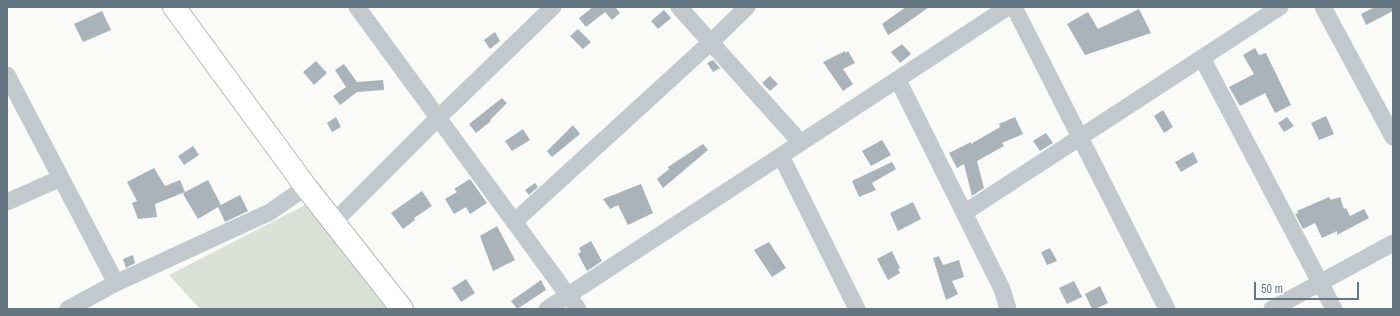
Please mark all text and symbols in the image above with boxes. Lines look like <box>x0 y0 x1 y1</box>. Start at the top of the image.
scale bar <box>1256 274 1361 300</box>
text: 50 m <box>1261 281 1283 297</box>

